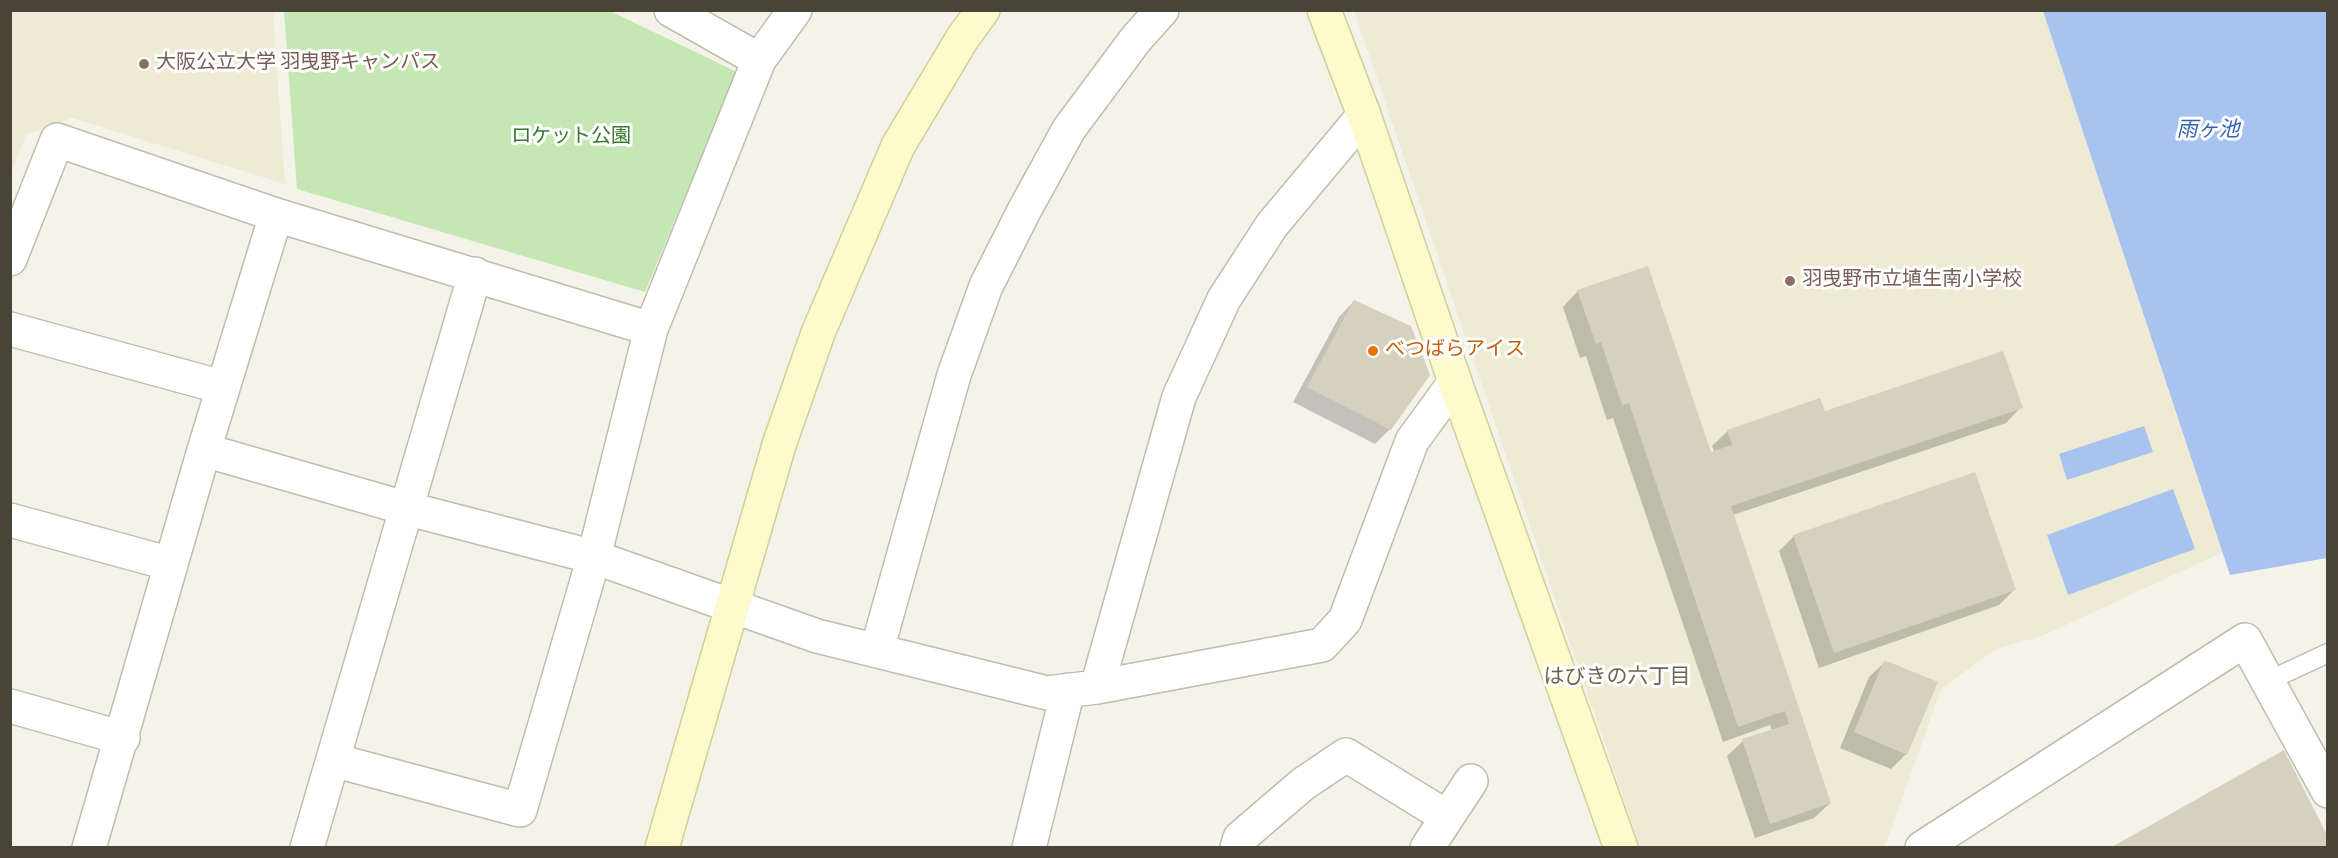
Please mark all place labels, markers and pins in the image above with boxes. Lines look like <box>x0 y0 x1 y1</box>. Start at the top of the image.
place label: 大阪公立大学 羽曳野キャンパス <box>156 52 440 76</box>
marker: 大阪公立大学 羽曳野キャンパス <box>137 57 151 71</box>
place label: 羽曳野市立埴生南小学校 <box>1802 269 2022 293</box>
marker: 羽曳野市立埴生南小学校 <box>1783 274 1797 288</box>
place label: べつばらアイス <box>1385 339 1525 363</box>
marker: べつばらアイス <box>1366 344 1380 358</box>

